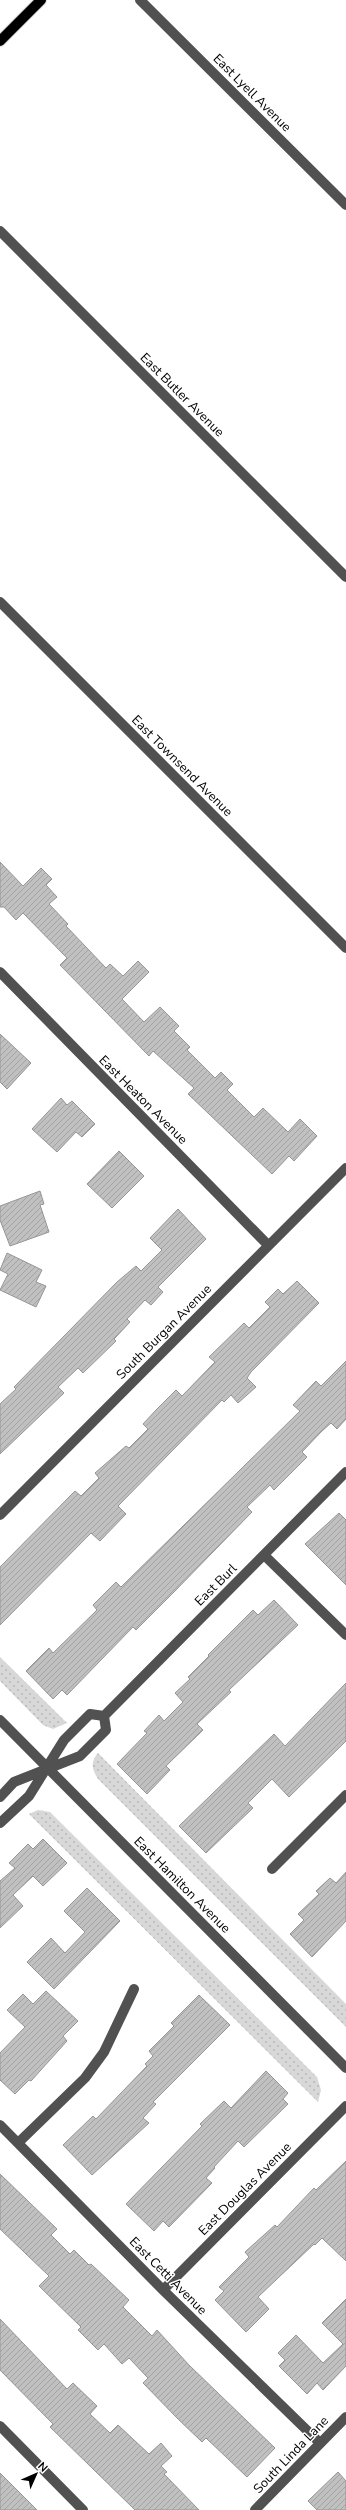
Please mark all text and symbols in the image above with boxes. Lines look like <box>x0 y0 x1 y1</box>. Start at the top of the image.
street label: East Lyell Avenue <box>209 50 295 136</box>
street label: East Butler Avenue <box>136 349 228 441</box>
street label: East Townsend Avenue <box>127 711 237 821</box>
street label: East Heaton Avenue <box>95 1052 191 1148</box>
street label: South Burgan Avenue <box>112 1280 216 1384</box>
street label: East Burl <box>191 1560 241 1610</box>
street label: East Hamilton Avenue <box>130 1833 234 1937</box>
street label: East Douglas Avenue <box>195 2138 296 2239</box>
street label: East Cetti Avenue <box>125 2233 211 2319</box>
street label: South Linda Lane <box>249 2412 333 2498</box>
north arrow <box>16 2454 56 2494</box>
text: N <box>35 2459 51 2475</box>

